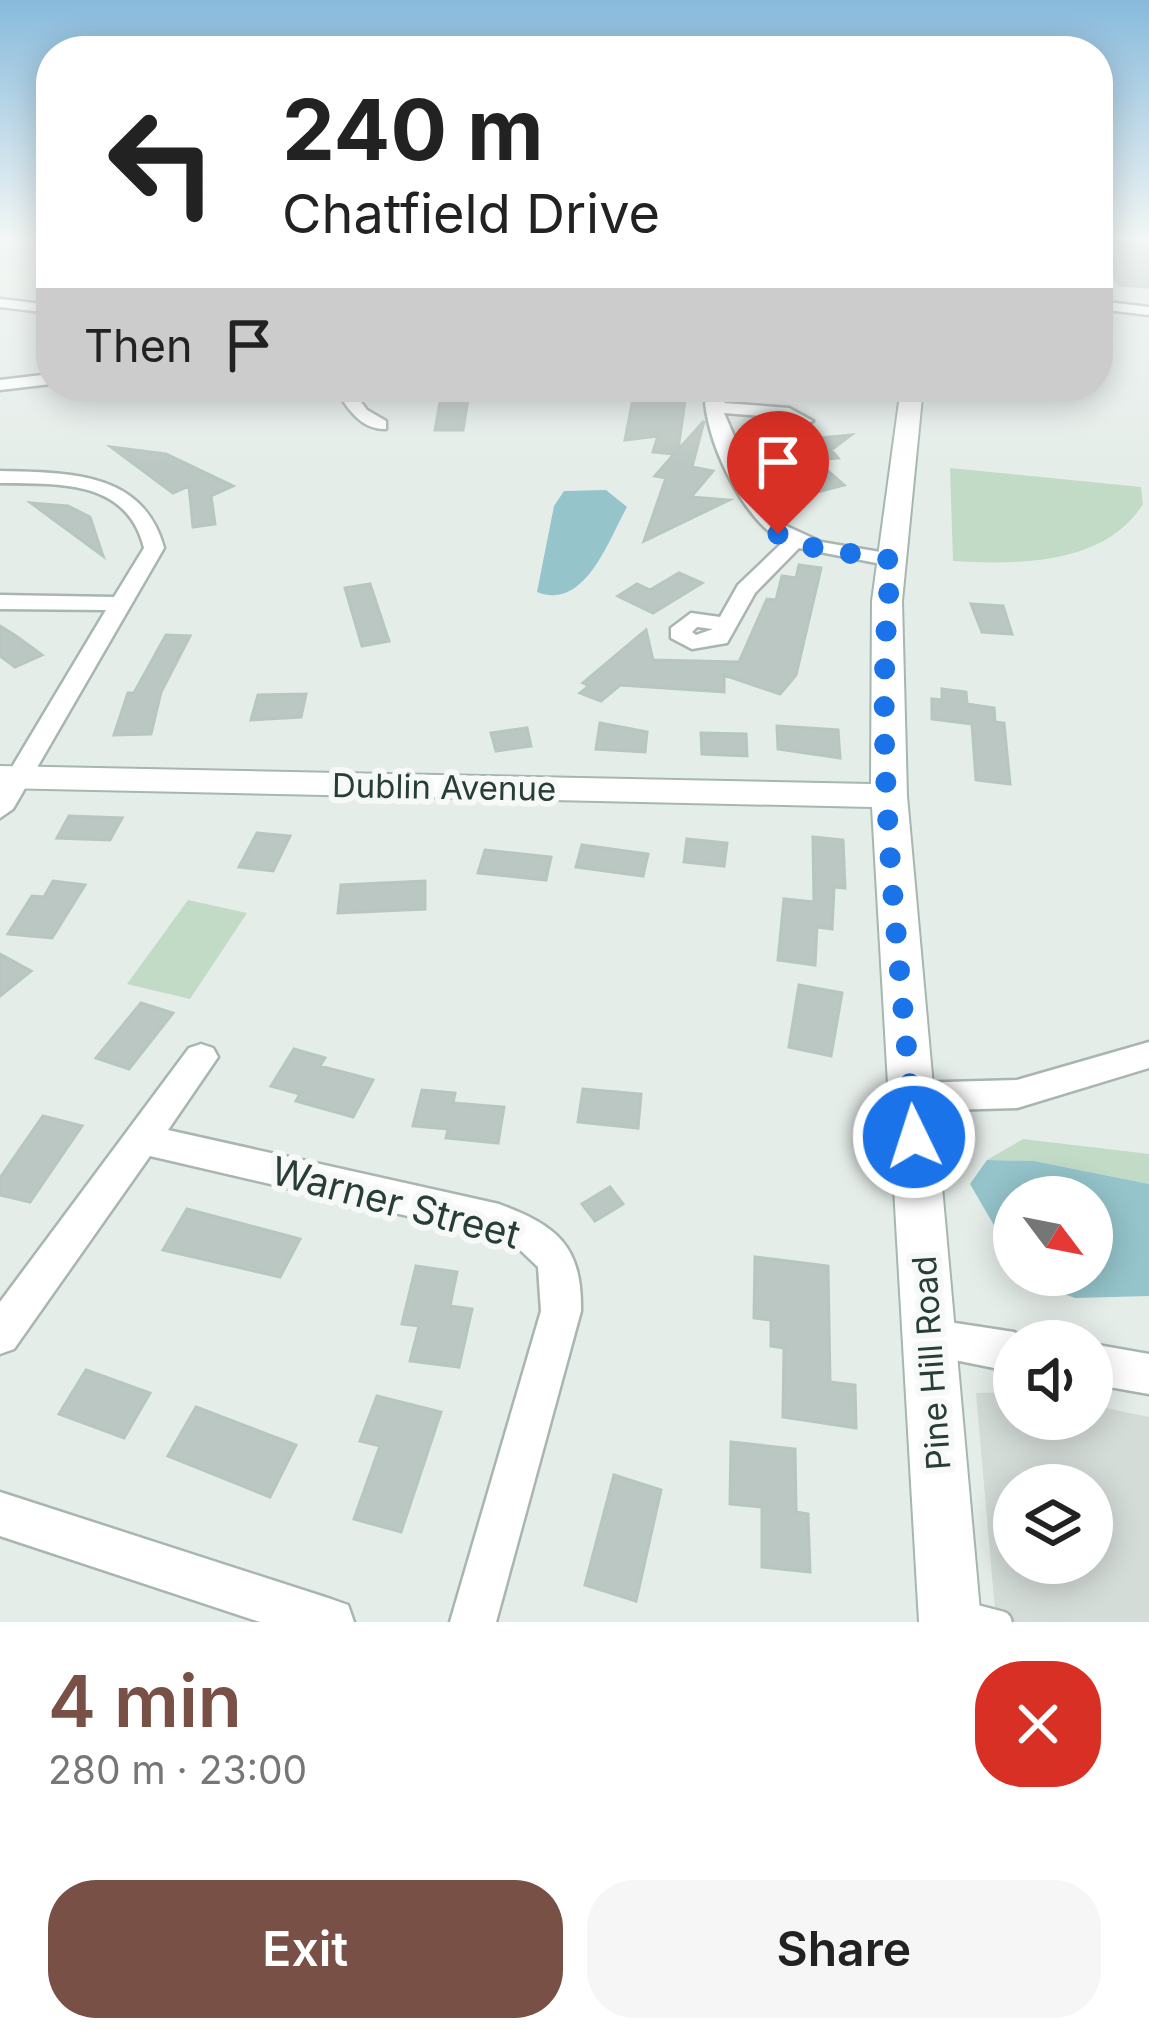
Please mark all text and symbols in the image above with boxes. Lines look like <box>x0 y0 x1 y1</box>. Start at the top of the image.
text: 240 m <box>282 79 544 180</box>
icon: left <box>84 84 240 240</box>
text: Chatfield Drive <box>282 181 660 246</box>
icon: arrive <box>216 312 282 378</box>
text: Then <box>84 318 192 373</box>
pin <box>727 411 829 534</box>
icon: arrive <box>745 429 811 495</box>
street label: Dublin Avenue <box>332 765 556 809</box>
position arrow <box>851 1074 977 1200</box>
street label: Warner Street <box>267 1146 525 1258</box>
north arrow <box>993 1176 1113 1296</box>
map controls <box>993 1176 1113 1584</box>
street label: Pine Hill Road <box>904 1255 958 1471</box>
button: sound <box>993 1320 1113 1440</box>
button: layers <box>993 1464 1113 1584</box>
text: 4 min <box>48 1657 242 1744</box>
button: close <box>975 1661 1101 1787</box>
text: 280 m · 23:00 <box>48 1746 307 1793</box>
button: Exit <box>48 1880 563 2018</box>
button: Share <box>587 1880 1101 2018</box>

